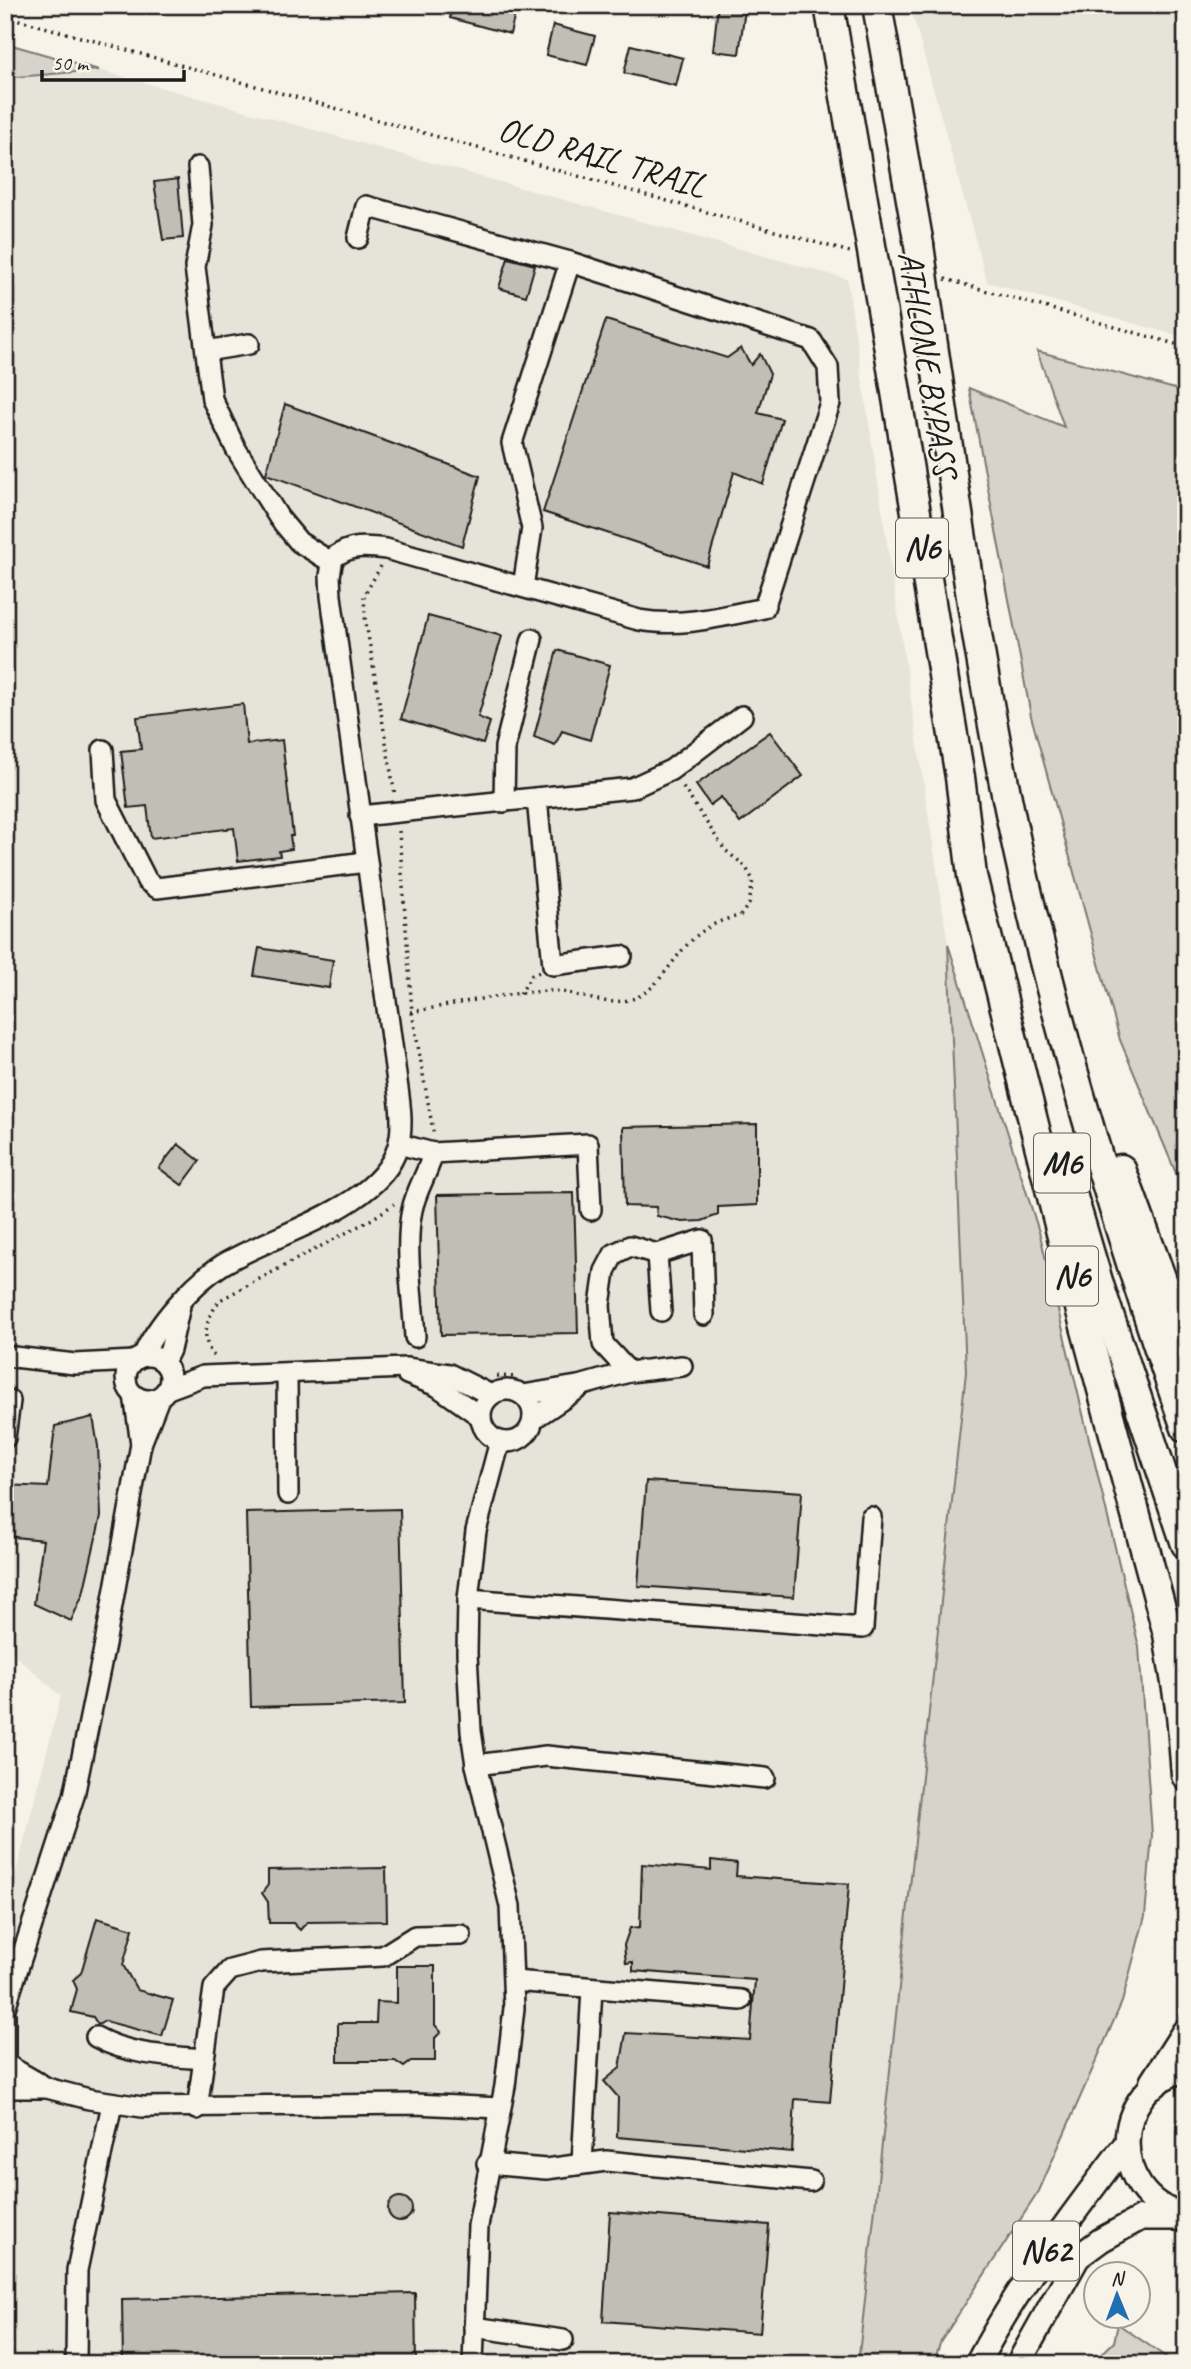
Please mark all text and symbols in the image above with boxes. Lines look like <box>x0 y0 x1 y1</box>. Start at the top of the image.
scale bar <box>42 38 184 82</box>
text: 50 m <box>52 50 90 76</box>
street label: OLD RAIL TRAIL <box>493 106 712 208</box>
street label: ATHLONE BYPASS <box>888 248 969 485</box>
road number: N6 <box>896 519 948 578</box>
road number: M6 <box>1034 1134 1090 1192</box>
road number: N6 <box>1046 1246 1098 1306</box>
road number: N62 <box>1013 2222 1079 2280</box>
north arrow <box>1082 2260 1152 2330</box>
text: N <box>1111 2267 1126 2291</box>

